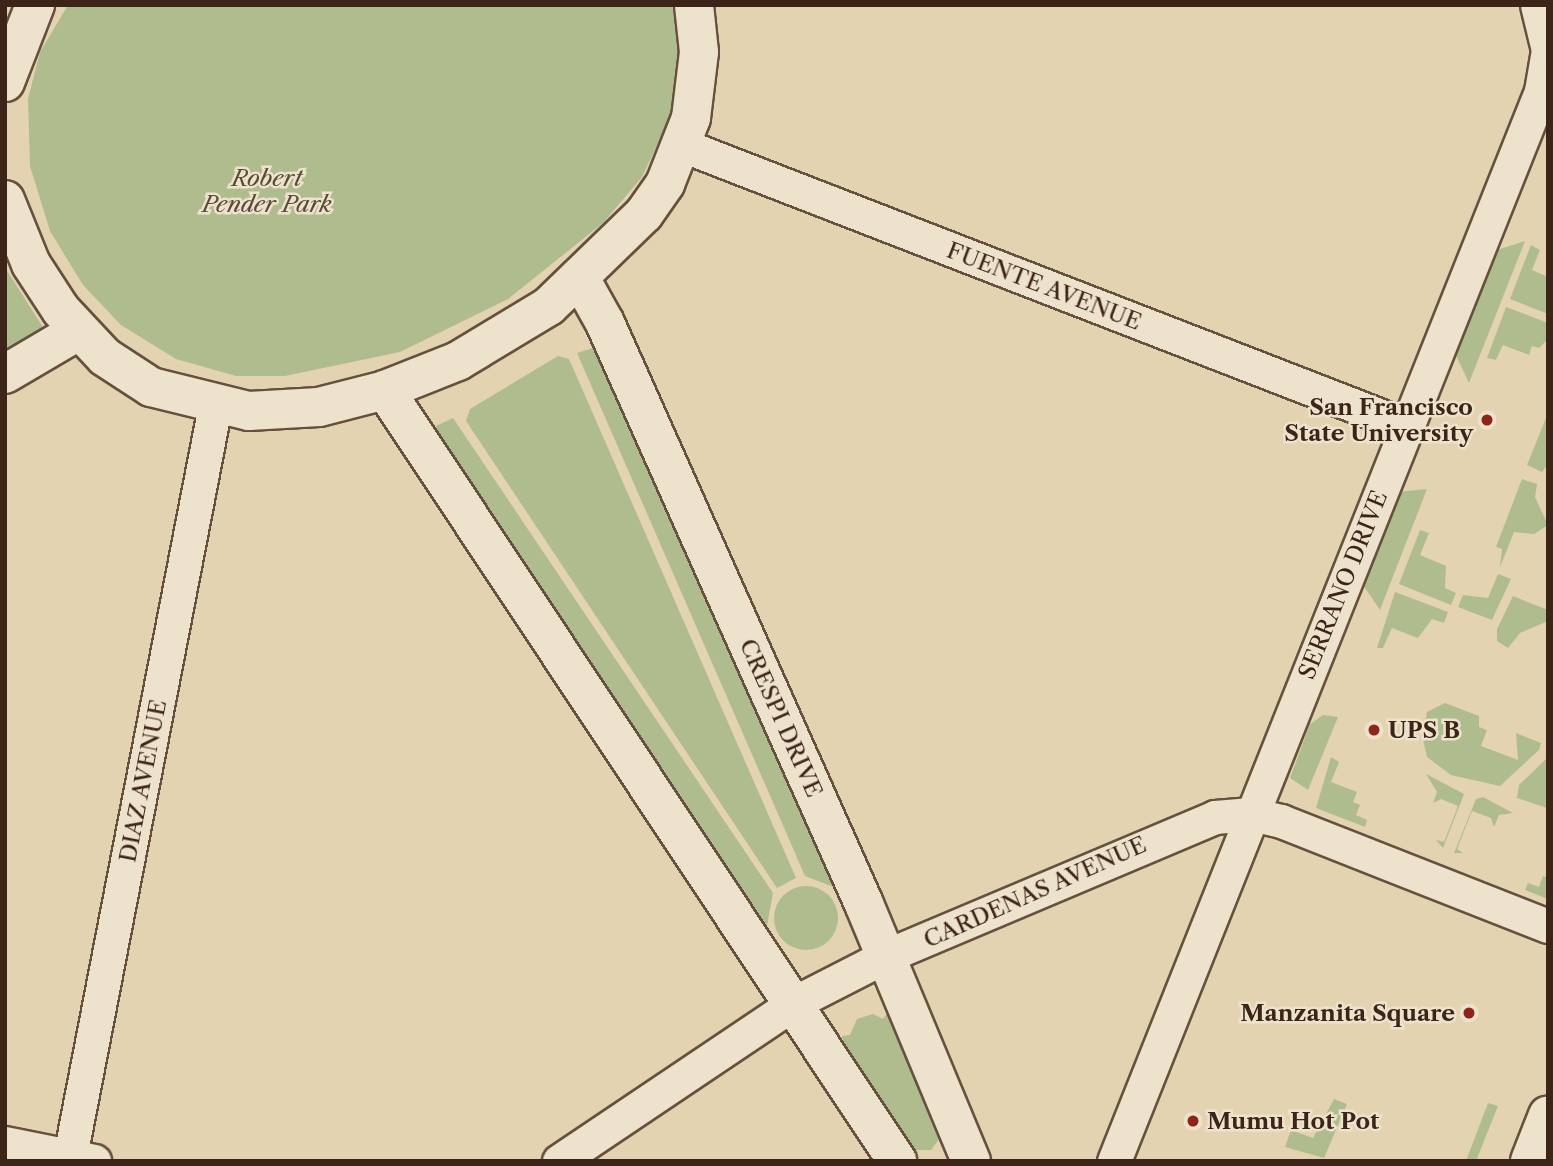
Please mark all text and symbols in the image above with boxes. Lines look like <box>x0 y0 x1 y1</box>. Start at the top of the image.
park label: Robert Pender Park <box>202 164 332 218</box>
street label: FUENTE AVENUE <box>942 236 1146 336</box>
place label: San Francisco State University <box>1284 393 1473 447</box>
marker: San Francisco State University <box>1479 412 1495 428</box>
street label: SERRANO DRIVE <box>1293 487 1393 683</box>
street label: CRESPI DRIVE <box>734 635 828 801</box>
street label: DIAZ AVENUE <box>114 697 172 865</box>
place label: UPS B <box>1388 716 1460 744</box>
marker: UPS B <box>1366 722 1382 738</box>
street label: CARDENAS AVENUE <box>919 830 1151 954</box>
place label: Manzanita Square <box>1240 999 1455 1027</box>
marker: Manzanita Square <box>1461 1005 1477 1021</box>
place label: Mumu Hot Pot <box>1207 1107 1379 1135</box>
marker: Mumu Hot Pot <box>1185 1113 1201 1129</box>

